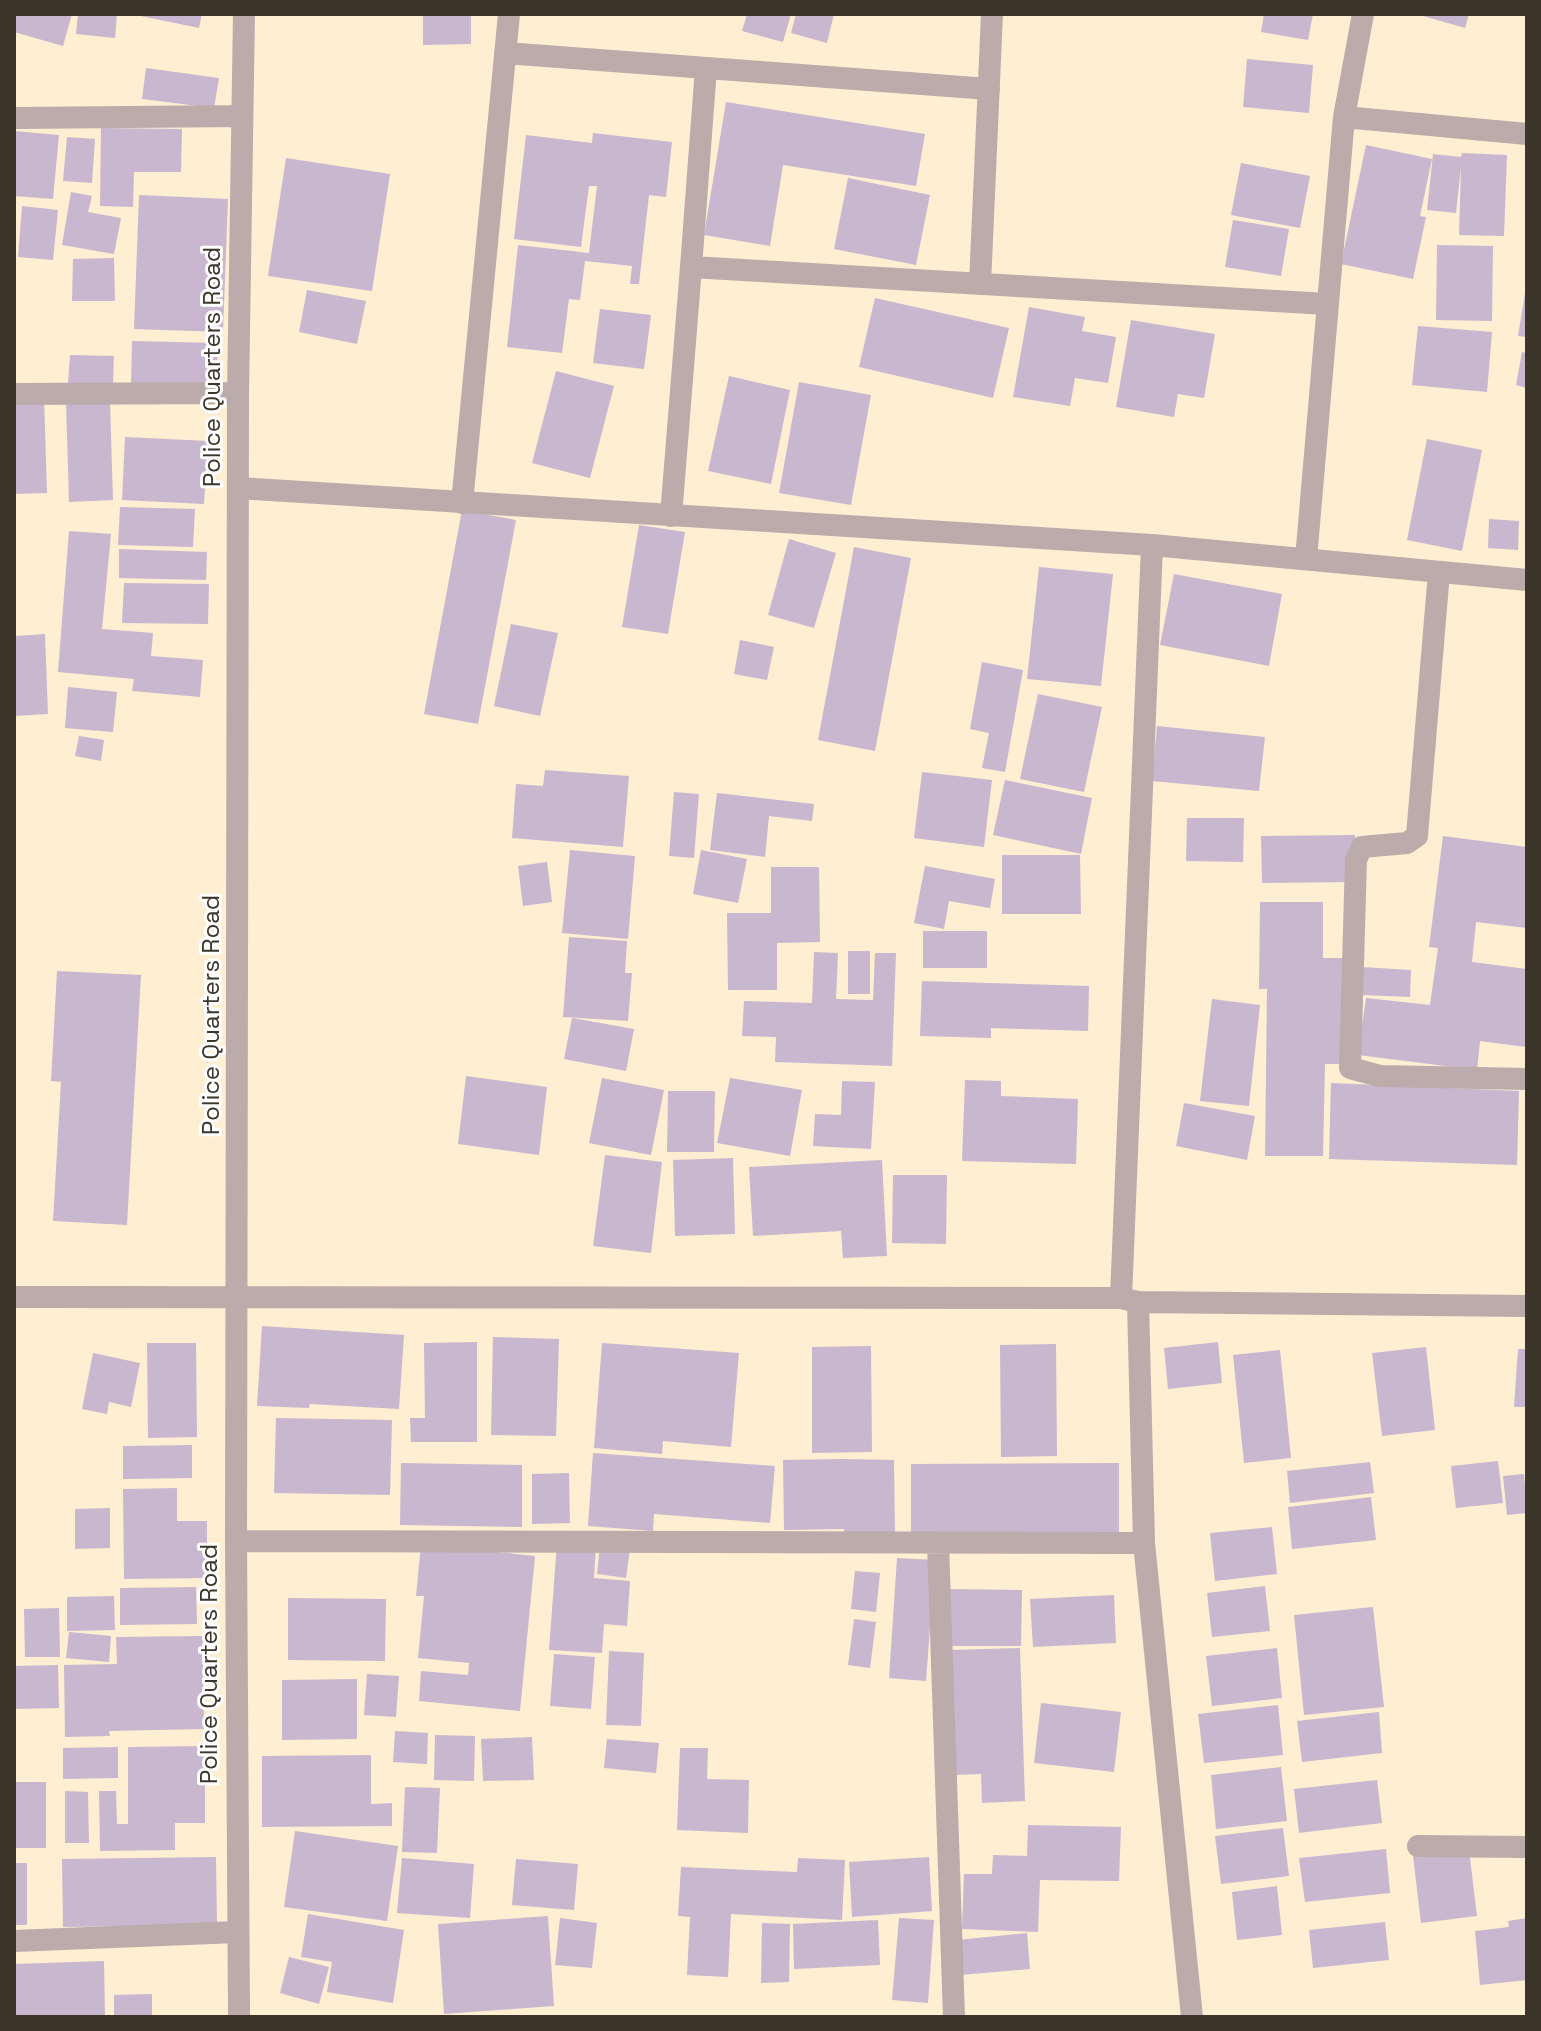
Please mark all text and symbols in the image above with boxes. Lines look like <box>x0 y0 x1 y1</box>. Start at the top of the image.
street label: Police Quarters Road <box>199 247 227 487</box>
street label: Police Quarters Road <box>198 895 226 1135</box>
street label: Police Quarters Road <box>196 1544 224 1784</box>

